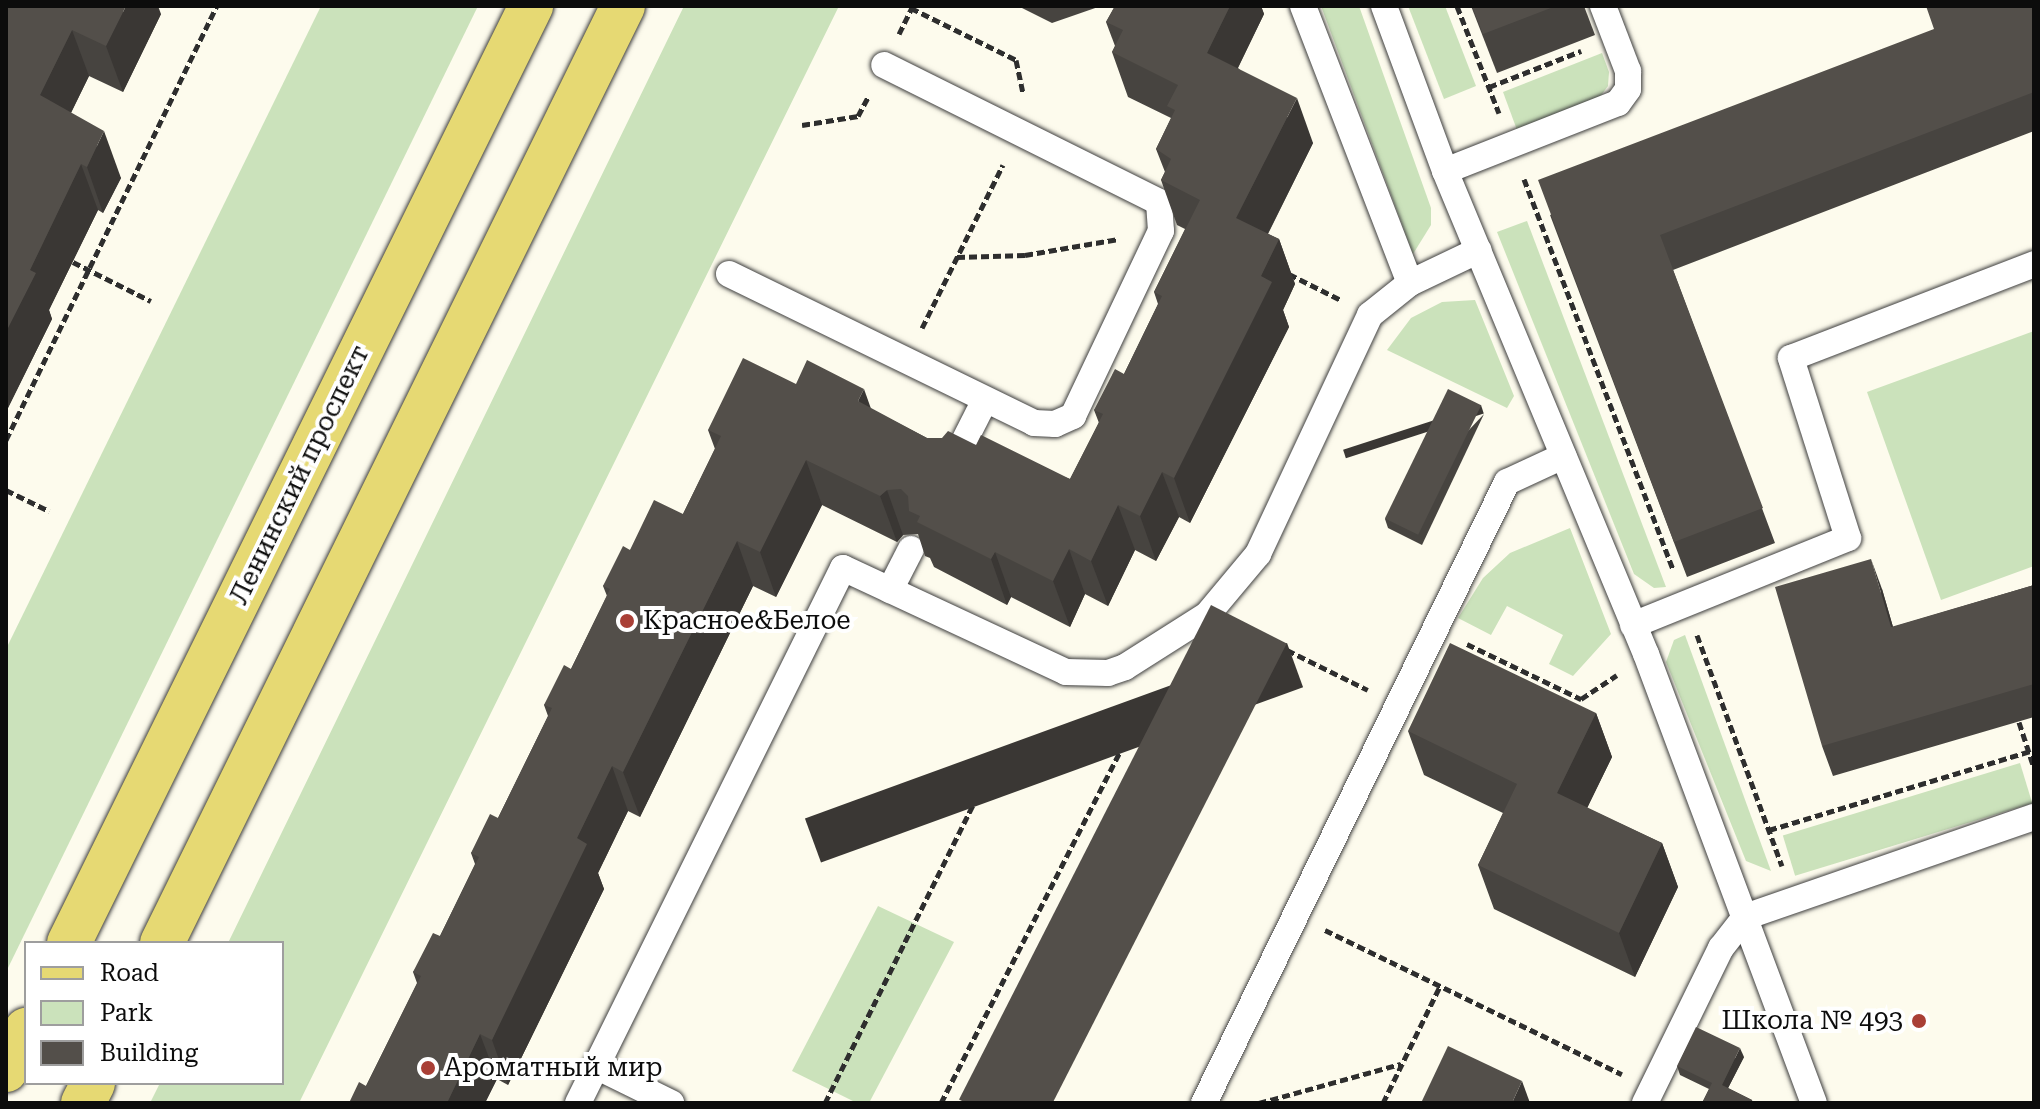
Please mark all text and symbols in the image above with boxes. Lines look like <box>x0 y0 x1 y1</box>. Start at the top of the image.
street label: Ленинский проспект <box>224 341 376 609</box>
place label: Красное&Белое <box>643 605 851 637</box>
marker: Красное&Белое <box>618 612 636 630</box>
legend <box>24 941 284 1085</box>
text: Road <box>100 959 159 987</box>
text: Park <box>100 999 153 1027</box>
place label: Школа № 493 <box>1721 1005 1903 1037</box>
marker: Школа № 493 <box>1910 1012 1928 1030</box>
text: Building <box>100 1039 198 1067</box>
place label: Ароматный мир <box>444 1052 662 1084</box>
marker: Ароматный мир <box>419 1059 437 1077</box>

